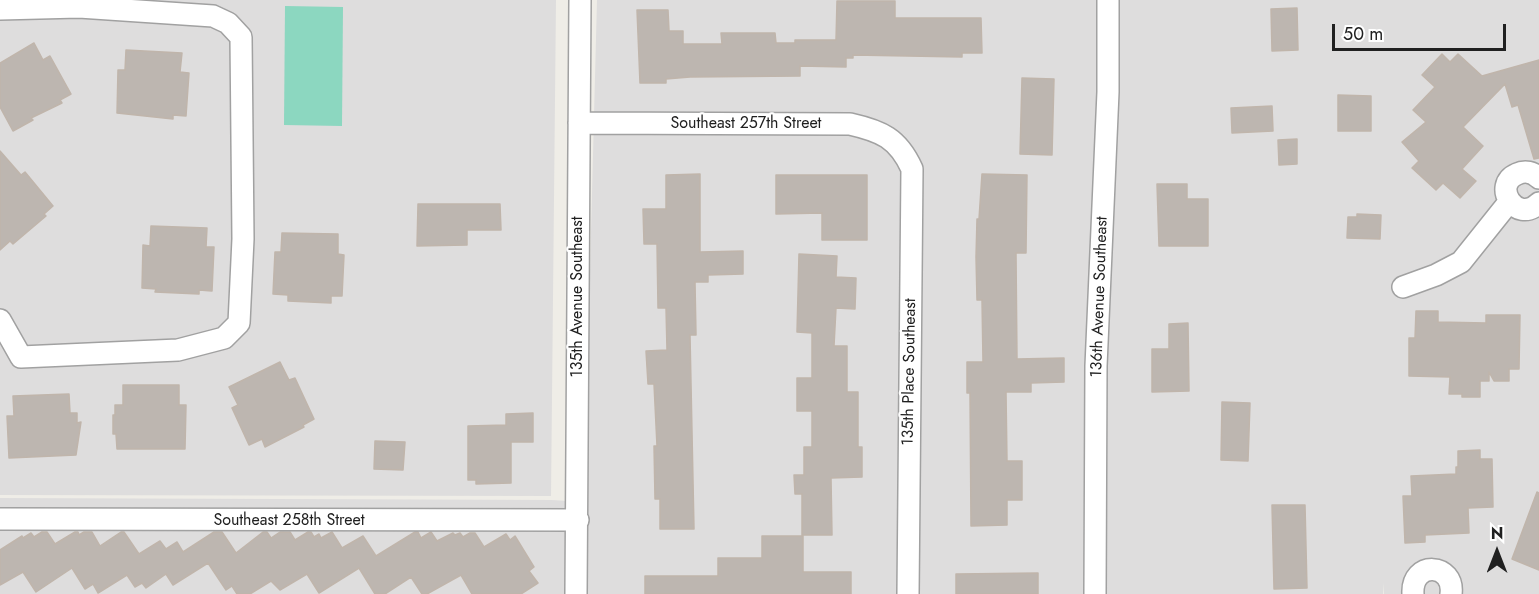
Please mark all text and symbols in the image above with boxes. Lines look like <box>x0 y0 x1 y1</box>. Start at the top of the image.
scale bar <box>1335 12 1509 50</box>
text: 50 m <box>1343 21 1383 47</box>
street label: Southeast 257th Street <box>671 114 821 134</box>
street label: 135th Avenue Southeast <box>568 216 588 378</box>
street label: 136th Avenue Southeast <box>1088 216 1112 378</box>
street label: 135th Place Southeast <box>899 298 921 446</box>
street label: Southeast 258th Street <box>213 511 365 531</box>
north arrow <box>1467 522 1527 582</box>
text: N <box>1491 522 1503 545</box>

